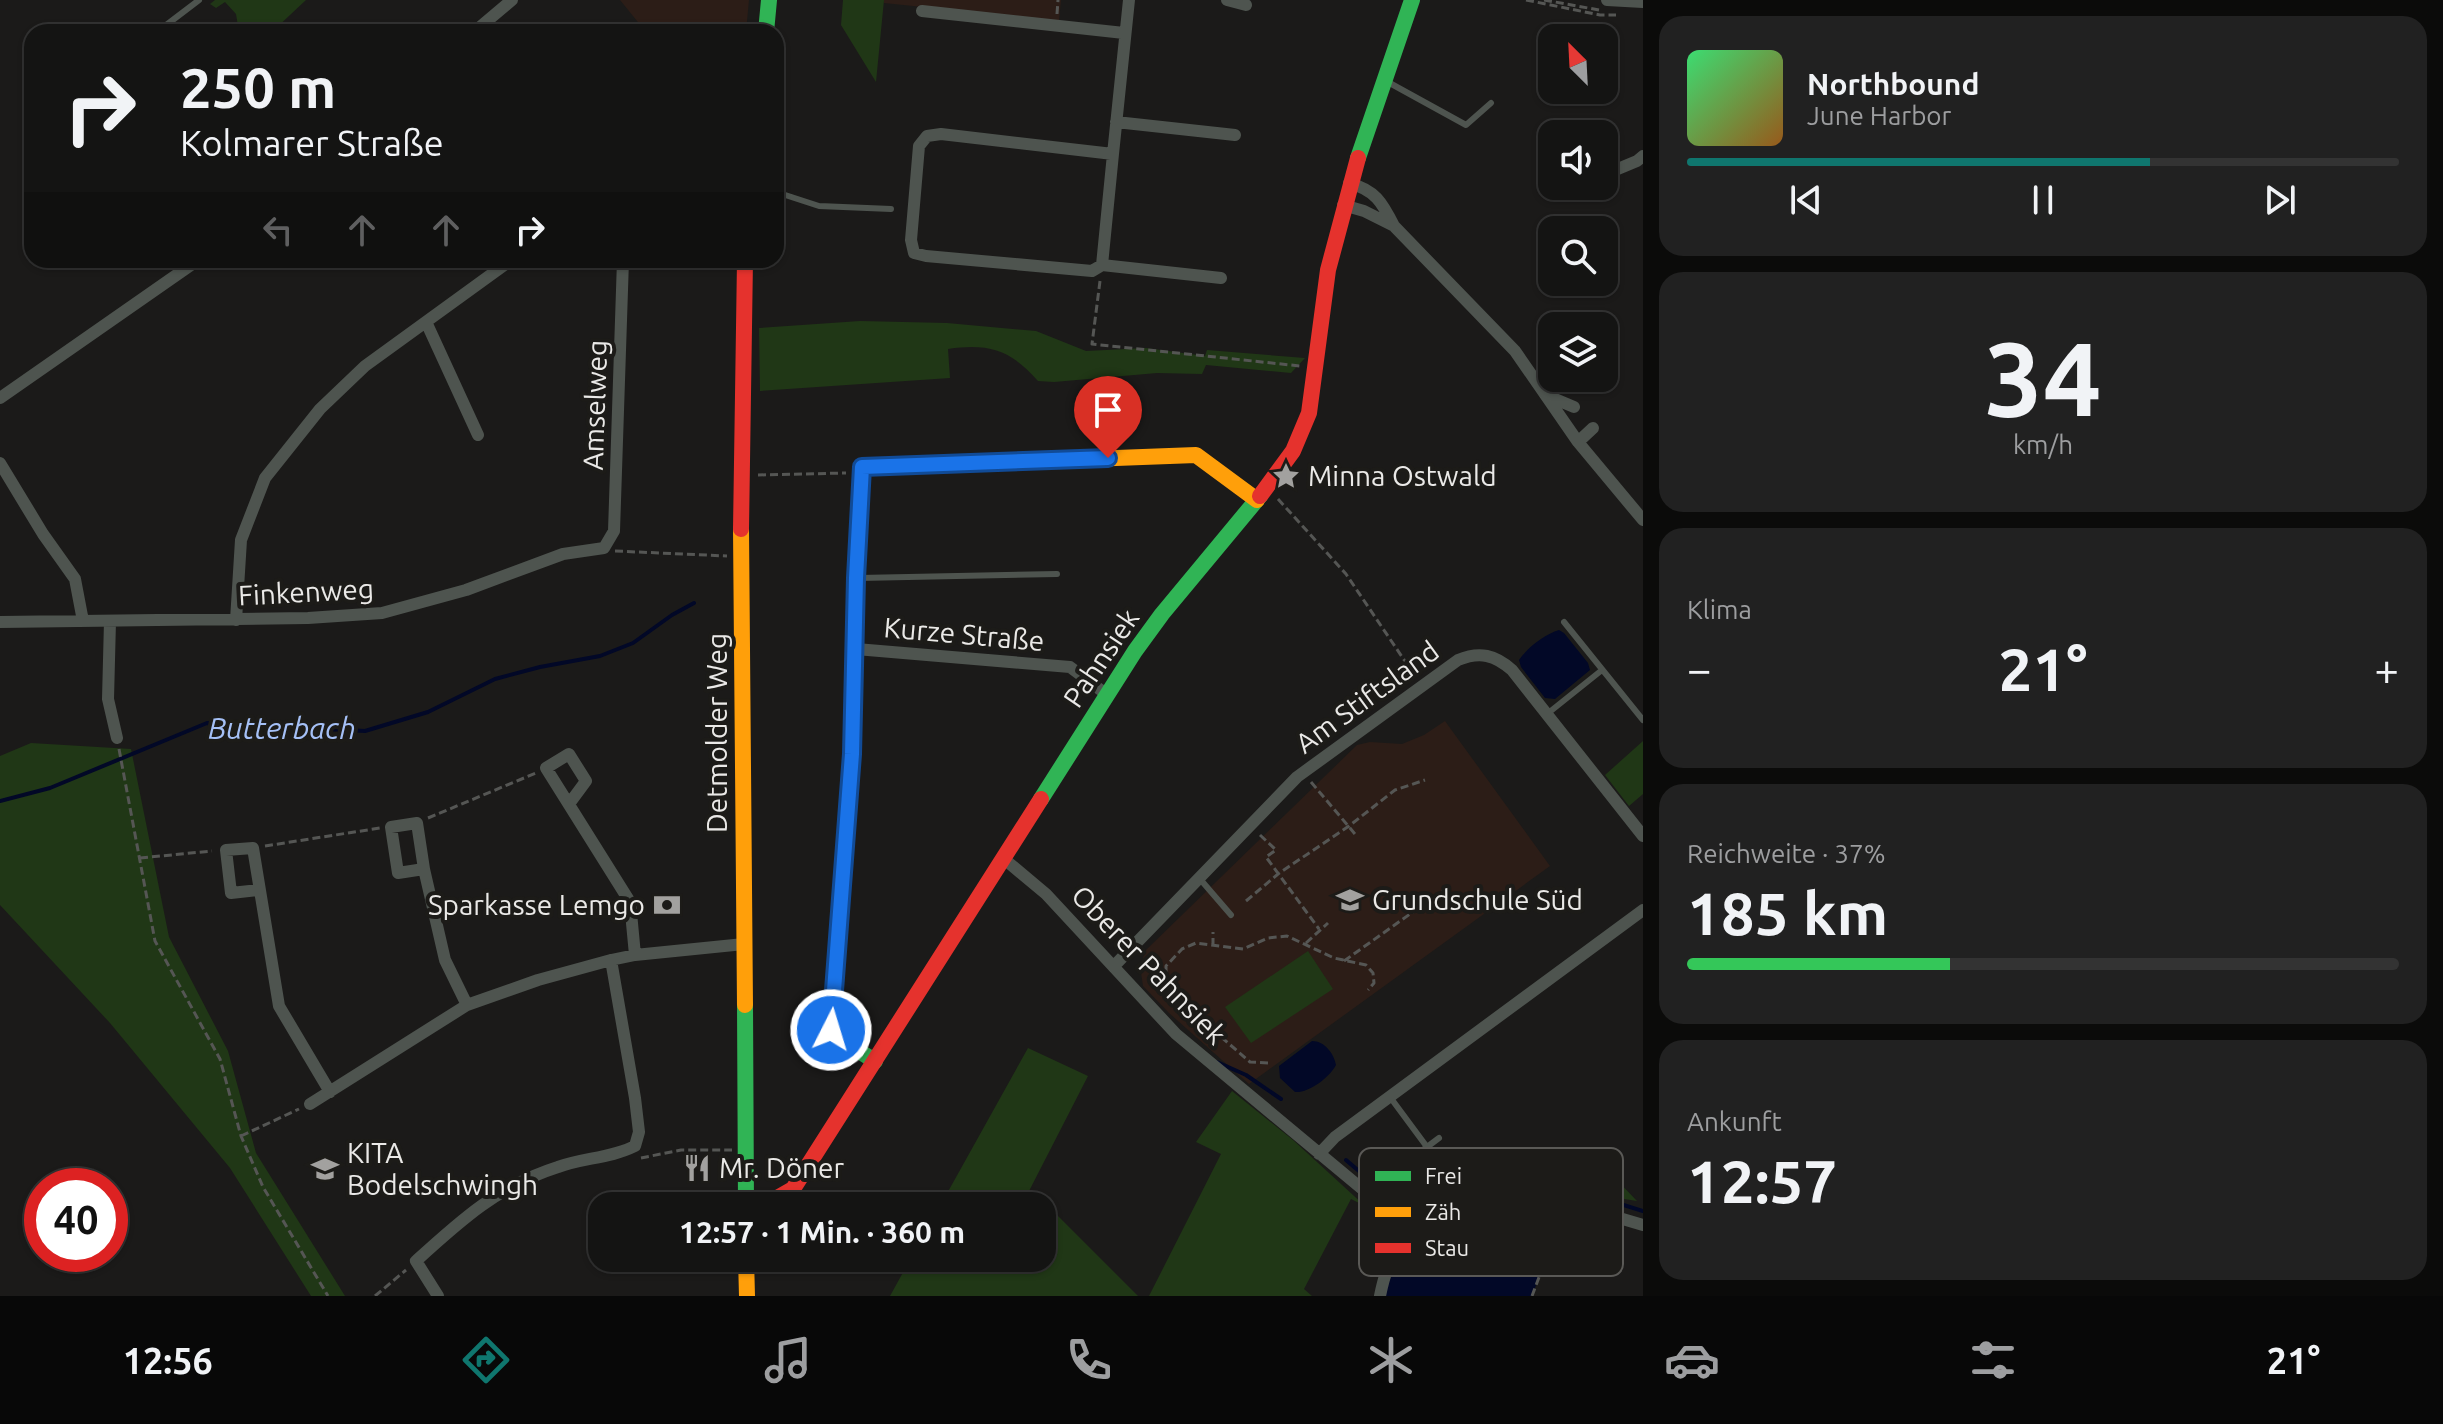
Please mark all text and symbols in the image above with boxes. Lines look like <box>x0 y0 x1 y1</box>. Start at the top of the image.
north arrow <box>1538 24 1618 104</box>
map controls <box>1538 24 1618 392</box>
icon: right <box>48 56 152 160</box>
text: 250 m <box>180 56 336 119</box>
text: Northbound <box>1807 67 1979 101</box>
text: June Harbor <box>1807 101 1951 130</box>
button: sound <box>1538 120 1618 200</box>
text: Kolmarer Straße <box>180 122 444 163</box>
icon: previous <box>1784 178 1828 222</box>
icon: pause <box>2021 178 2065 222</box>
icon: next <box>2258 178 2302 222</box>
icon: left <box>256 208 300 252</box>
icon: ahead <box>340 208 384 252</box>
icon: ahead <box>424 208 468 252</box>
icon: right <box>508 208 552 252</box>
button: search <box>1538 216 1618 296</box>
button: layers <box>1538 312 1618 392</box>
text: 34 <box>1984 319 2102 436</box>
street label: Amselweg <box>577 339 612 471</box>
pin <box>1074 376 1142 458</box>
icon: arrive <box>1086 388 1130 432</box>
text: km/h <box>2013 430 2073 459</box>
place label: Minna Ostwald <box>1308 460 1497 491</box>
place icon: Minna Ostwald <box>1271 461 1301 491</box>
street label: Finkenweg <box>237 572 375 611</box>
text: Klima <box>1687 595 1752 624</box>
street label: Pahnsiek <box>1057 603 1145 713</box>
street label: Kurze Straße <box>882 611 1046 656</box>
street label: Detmolder Weg <box>701 633 732 833</box>
street label: Am Stiftsland <box>1289 634 1444 759</box>
text: 21° <box>1999 635 2087 702</box>
text: − <box>1687 644 1712 693</box>
text: + <box>2374 644 2399 693</box>
water label: Butterbach <box>208 711 356 745</box>
text: Reichweite · 37% <box>1687 839 1886 868</box>
street label: Oberer Pahnsiek <box>1066 879 1233 1050</box>
text: 185 km <box>1687 879 1888 946</box>
place label: Grundschule Süd <box>1372 884 1583 915</box>
school or university icon: Grundschule Süd <box>1335 885 1365 915</box>
place label: Sparkasse Lemgo <box>428 889 645 920</box>
bank icon: Sparkasse Lemgo <box>652 890 682 920</box>
position arrow <box>789 988 873 1072</box>
text: Ankunft <box>1687 1107 1782 1136</box>
place label: KITA Bodelschwingh <box>347 1137 538 1200</box>
text: 12:57 <box>1687 1147 1837 1214</box>
legend <box>1359 1148 1623 1276</box>
place label: Mr. Döner <box>719 1152 845 1183</box>
restaurant icon: Mr. Döner <box>682 1153 712 1183</box>
school or university icon: KITA Bodelschwingh <box>310 1154 340 1184</box>
text: Frei <box>1425 1163 1462 1188</box>
speed limit sign: 40 <box>24 1168 128 1272</box>
text: Zäh <box>1425 1199 1461 1224</box>
text: 12:57 · 1 Min. · 360 m <box>679 1215 965 1249</box>
text: Stau <box>1425 1235 1469 1260</box>
icon: directions <box>458 1332 514 1388</box>
icon: music <box>760 1332 816 1388</box>
icon: phone <box>1061 1332 1117 1388</box>
icon: climate <box>1363 1332 1419 1388</box>
icon: car <box>1664 1332 1720 1388</box>
icon: filters <box>1965 1332 2021 1388</box>
text: 12:56 <box>123 1340 213 1381</box>
text: 21° <box>2267 1340 2320 1381</box>

